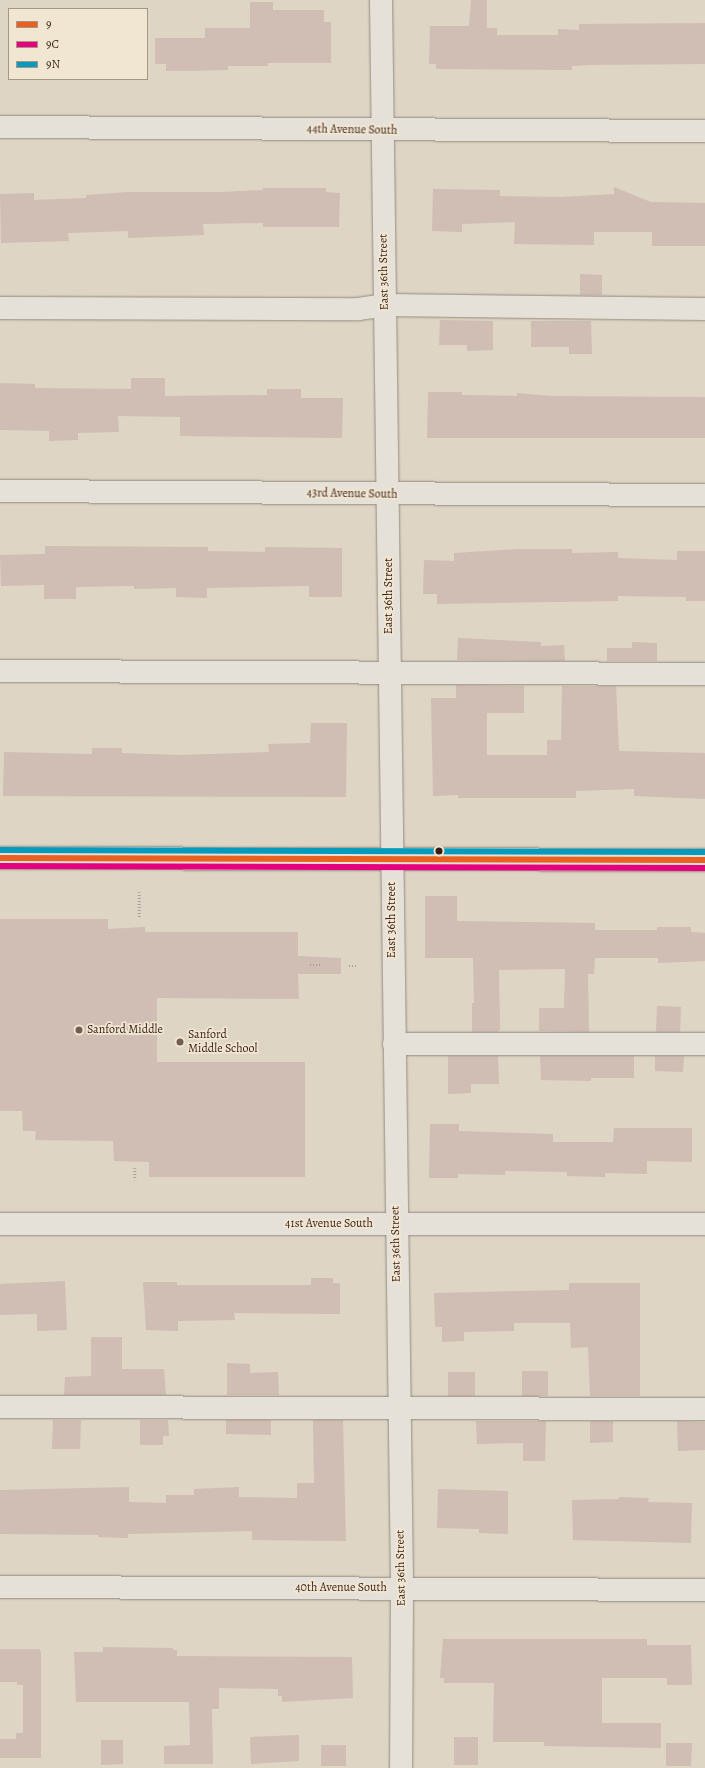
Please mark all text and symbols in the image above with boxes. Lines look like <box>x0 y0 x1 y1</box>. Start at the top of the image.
legend <box>8 8 148 80</box>
text: 9 <box>46 16 51 32</box>
text: 9C <box>46 36 59 52</box>
text: 9N <box>46 56 60 72</box>
street label: 44th Avenue South <box>307 122 397 138</box>
street label: East 36th Street <box>376 234 392 310</box>
street label: 43rd Avenue South <box>306 486 398 502</box>
street label: East 36th Street <box>382 558 396 634</box>
unlabelled marker <box>434 846 444 856</box>
street label: East 36th Street <box>385 882 399 958</box>
place label: Sanford Middle <box>87 1023 163 1037</box>
marker: Sanford Middle <box>74 1025 84 1035</box>
place label: Sanford Middle School <box>188 1028 257 1056</box>
marker: Sanford Middle School <box>175 1037 185 1047</box>
street label: East 36th Street <box>388 1206 404 1282</box>
street label: 41st Avenue South <box>285 1217 373 1231</box>
street label: East 36th Street <box>393 1530 409 1606</box>
street label: 40th Avenue South <box>295 1581 387 1595</box>

